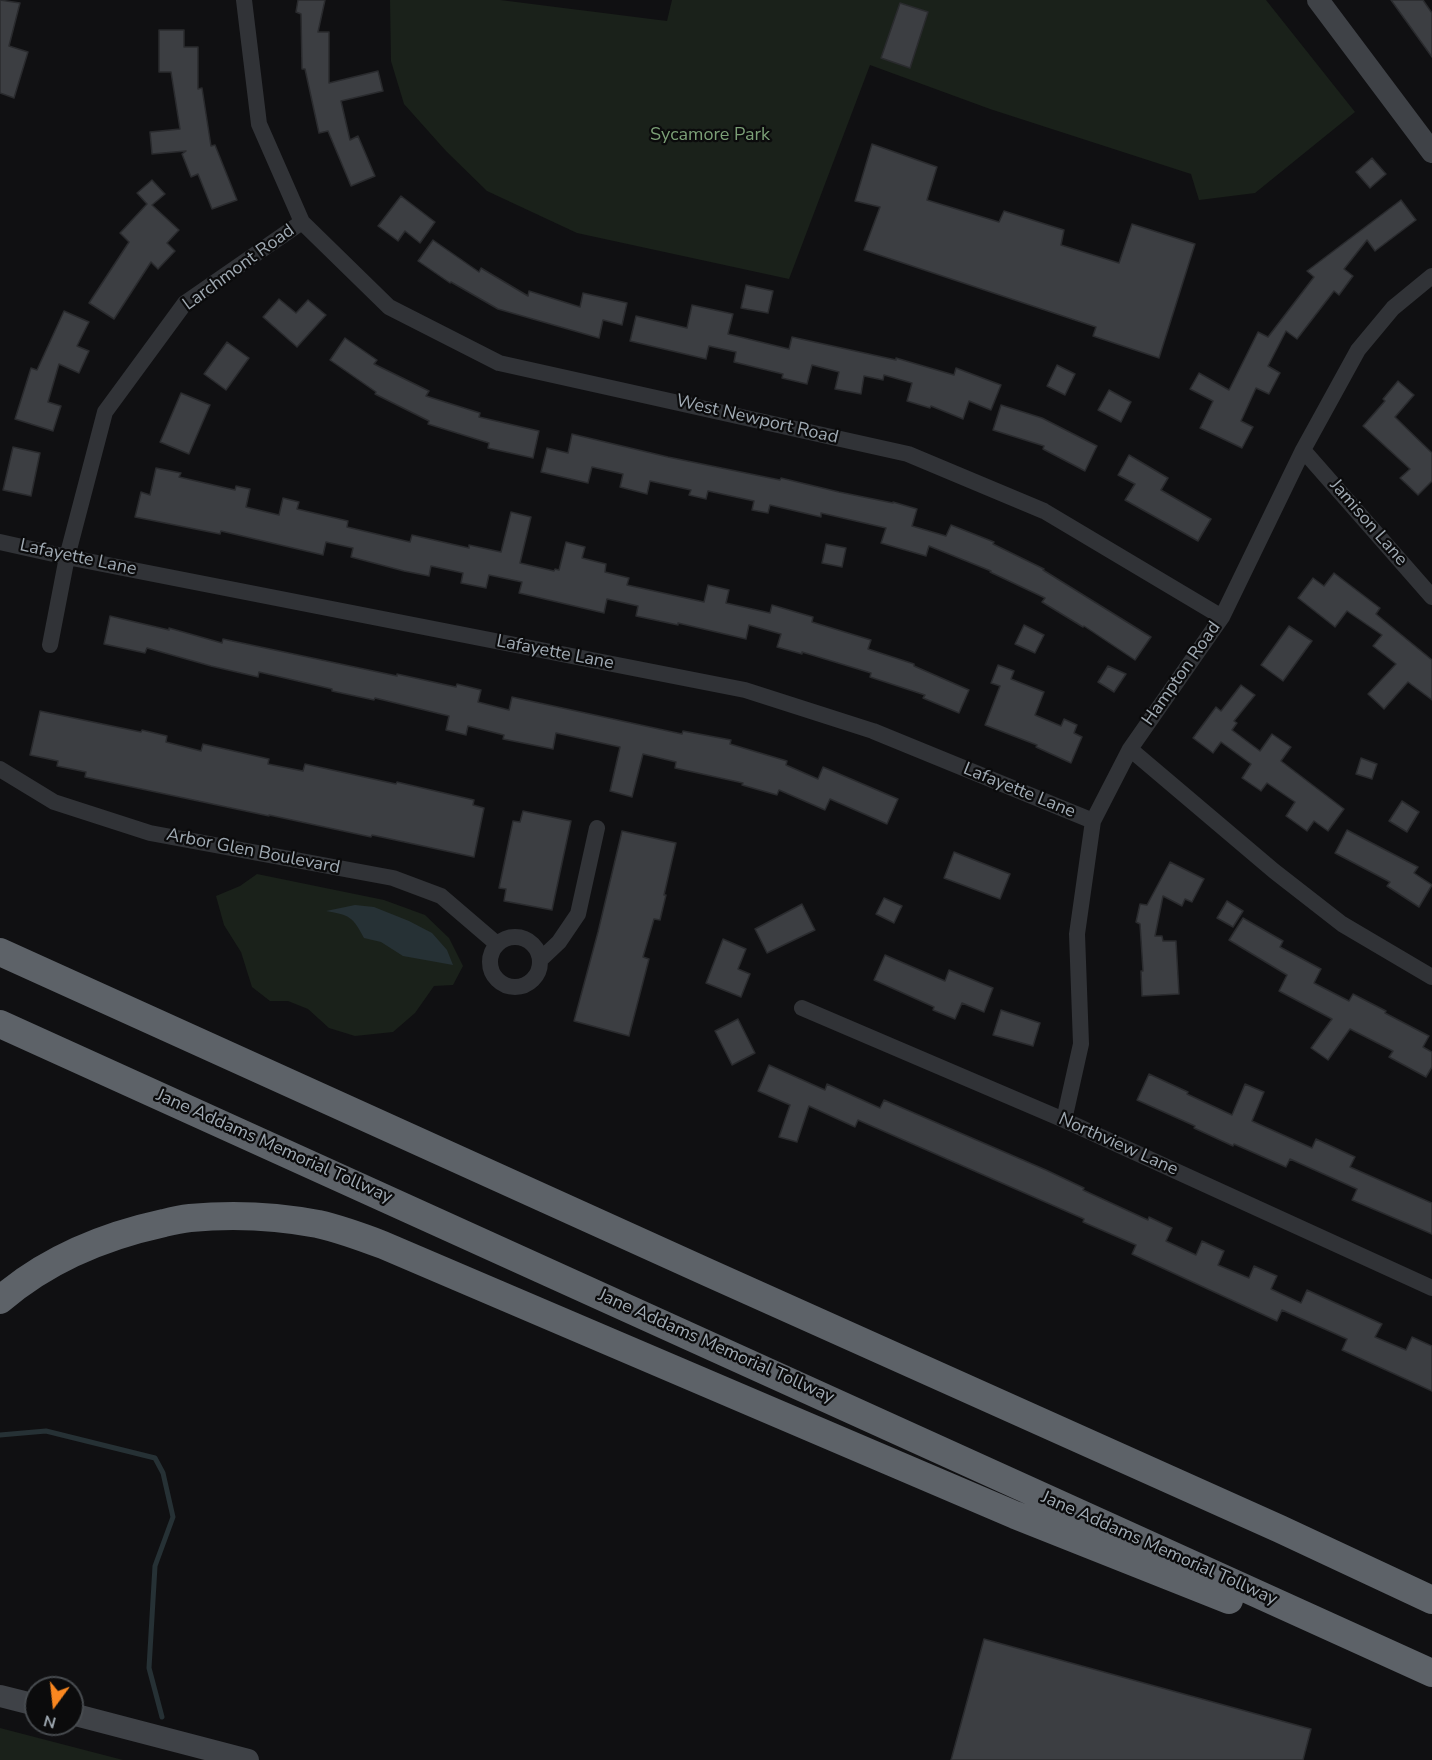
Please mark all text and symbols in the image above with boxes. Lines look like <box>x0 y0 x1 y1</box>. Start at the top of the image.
park label: Sycamore Park <box>650 125 770 147</box>
street label: Larchmont Road <box>179 220 299 316</box>
street label: West Newport Road <box>674 391 840 449</box>
street label: Jamison Lane <box>1325 475 1411 571</box>
street label: Lafayette Lane <box>18 535 138 581</box>
street label: Hampton Road <box>1138 618 1226 730</box>
street label: Lafayette Lane <box>495 631 615 675</box>
street label: Lafayette Lane <box>960 759 1078 823</box>
street label: Arbor Glen Boulevard <box>164 825 342 879</box>
street label: Jane Addams Memorial Tollway <box>153 1085 395 1209</box>
street label: Northview Lane <box>1055 1109 1181 1181</box>
street label: Jane Addams Memorial Tollway <box>595 1285 837 1409</box>
street label: Jane Addams Memorial Tollway <box>1038 1487 1280 1611</box>
north arrow <box>24 1676 84 1736</box>
text: N <box>41 1709 58 1734</box>

